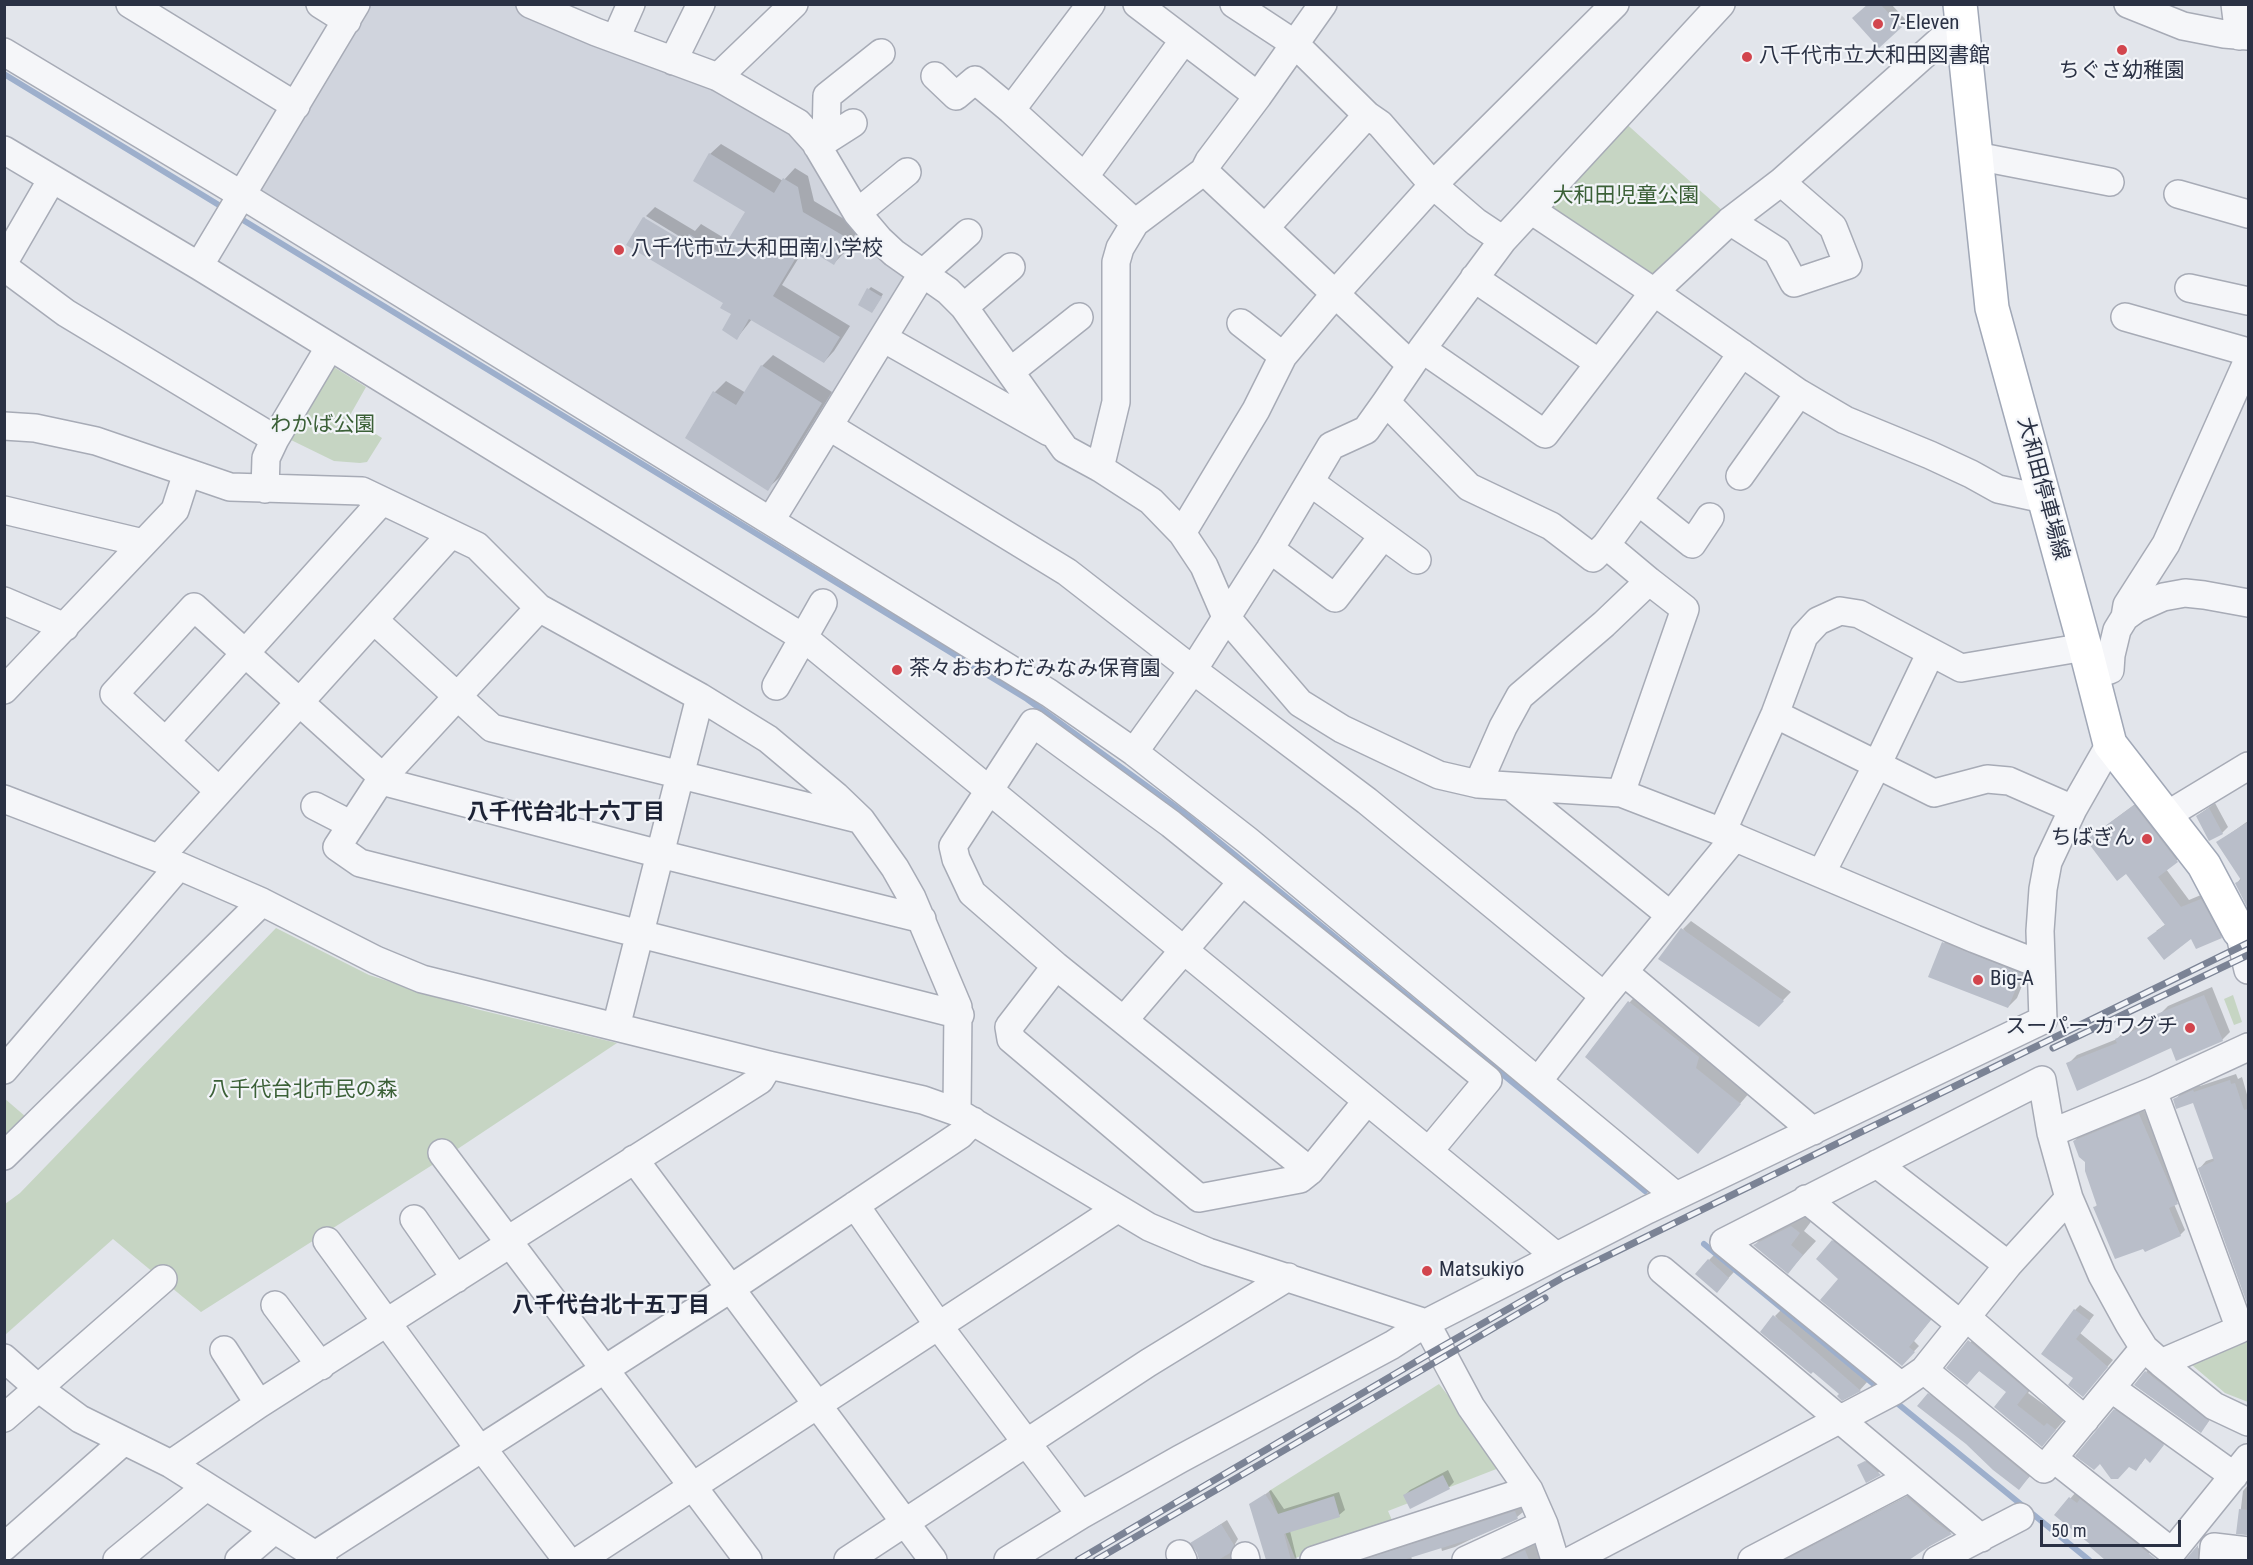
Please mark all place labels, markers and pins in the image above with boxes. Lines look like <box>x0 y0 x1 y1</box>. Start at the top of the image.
place label: 7-Eleven <box>1890 11 1959 37</box>
marker: 7-Eleven <box>1871 17 1885 31</box>
marker: ちぐさ幼稚園 <box>2115 43 2129 57</box>
place label: 八千代市立大和田図書館 <box>1759 44 1990 70</box>
marker: 八千代市立大和田図書館 <box>1740 50 1754 64</box>
place label: ちぐさ幼稚園 <box>2059 59 2185 85</box>
place label: 八千代市立大和田南小学校 <box>631 237 883 263</box>
marker: 八千代市立大和田南小学校 <box>612 243 626 257</box>
place label: 茶々おおわだみなみ保育園 <box>909 657 1161 683</box>
marker: 茶々おおわだみなみ保育園 <box>890 663 904 677</box>
place label: ちばぎん <box>2051 826 2135 852</box>
marker: ちばぎん <box>2140 832 2154 846</box>
place label: Big-A <box>1990 967 2034 993</box>
marker: Big-A <box>1971 973 1985 987</box>
place label: スーパー カワグチ <box>2005 1015 2178 1041</box>
marker: スーパー カワグチ <box>2183 1021 2197 1035</box>
place label: Matsukiyo <box>1439 1258 1524 1284</box>
marker: Matsukiyo <box>1420 1264 1434 1278</box>

